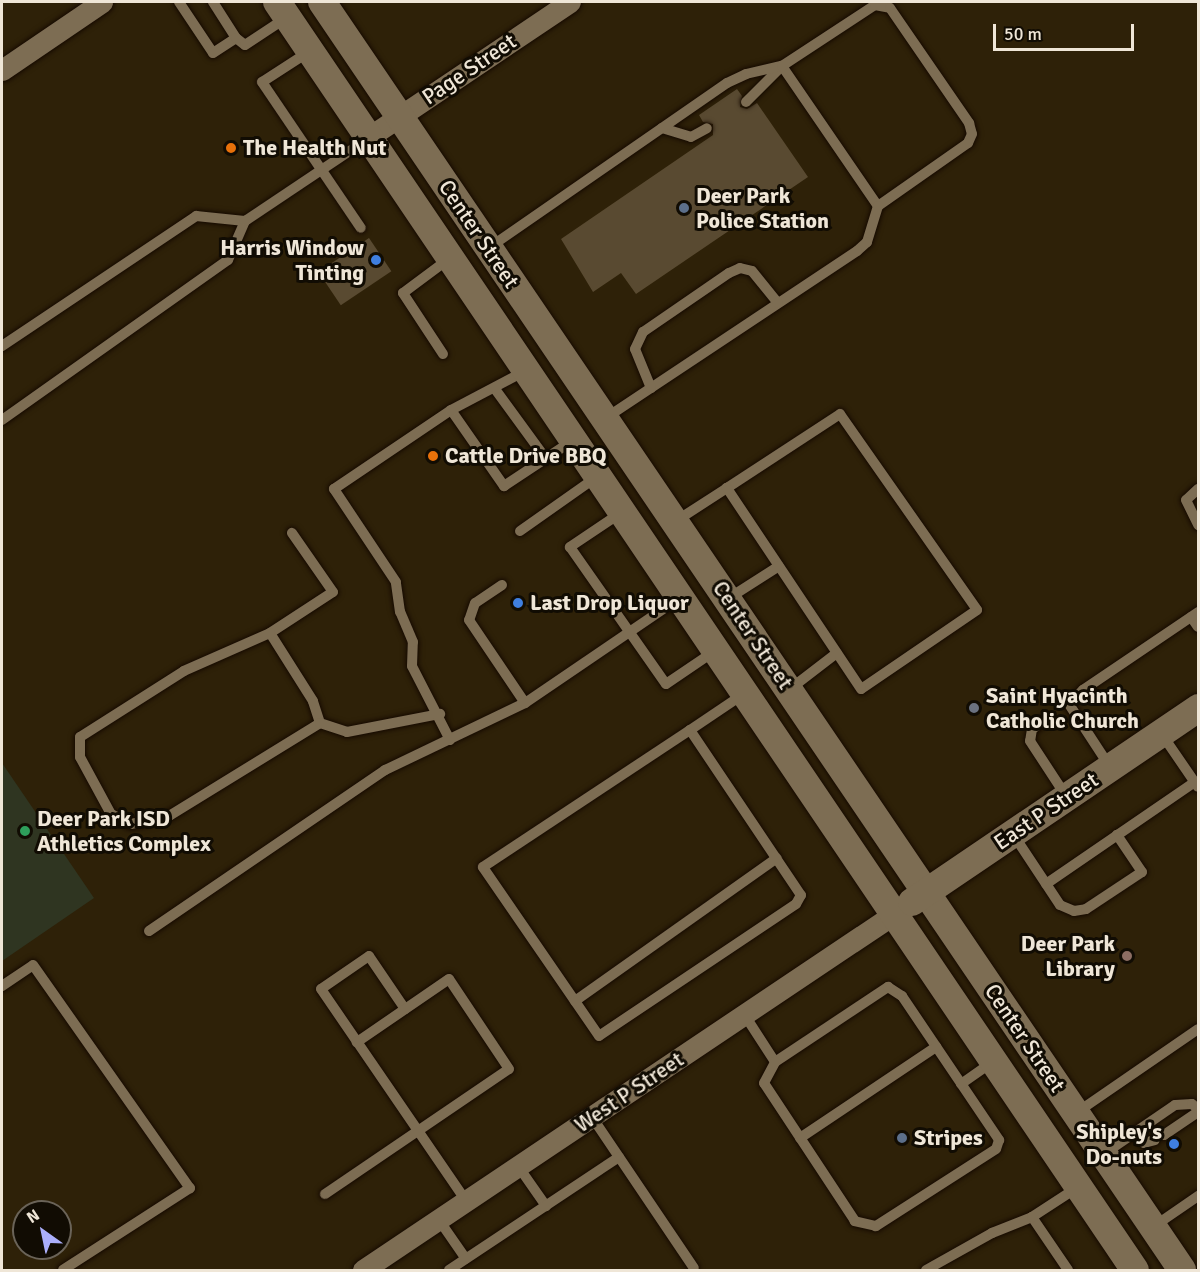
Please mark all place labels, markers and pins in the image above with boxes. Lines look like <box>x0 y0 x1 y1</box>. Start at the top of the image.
place label: The Health Nut <box>243 135 386 161</box>
marker: The Health Nut <box>224 141 238 155</box>
place label: Deer Park Police Station <box>696 182 829 234</box>
marker: Deer Park Police Station <box>677 201 691 215</box>
place label: Harris Window Tinting <box>220 234 364 286</box>
marker: Harris Window Tinting <box>369 253 383 267</box>
place label: Cattle Drive BBQ <box>445 443 606 469</box>
marker: Cattle Drive BBQ <box>426 449 440 463</box>
place label: Last Drop Liquor <box>530 590 689 616</box>
marker: Last Drop Liquor <box>511 596 525 610</box>
place label: Saint Hyacinth Catholic Church <box>986 682 1139 734</box>
marker: Saint Hyacinth Catholic Church <box>967 701 981 715</box>
place label: Deer Park ISD Athletics Complex <box>37 805 211 856</box>
marker: Deer Park ISD Athletics Complex <box>18 824 32 838</box>
place label: Deer Park Library <box>1021 930 1115 981</box>
marker: Deer Park Library <box>1120 949 1134 963</box>
place label: Shipley's Do-nuts <box>1076 1118 1162 1170</box>
place label: Stripes <box>914 1125 983 1151</box>
marker: Stripes <box>895 1131 909 1145</box>
marker: Shipley's Do-nuts <box>1167 1137 1181 1151</box>

